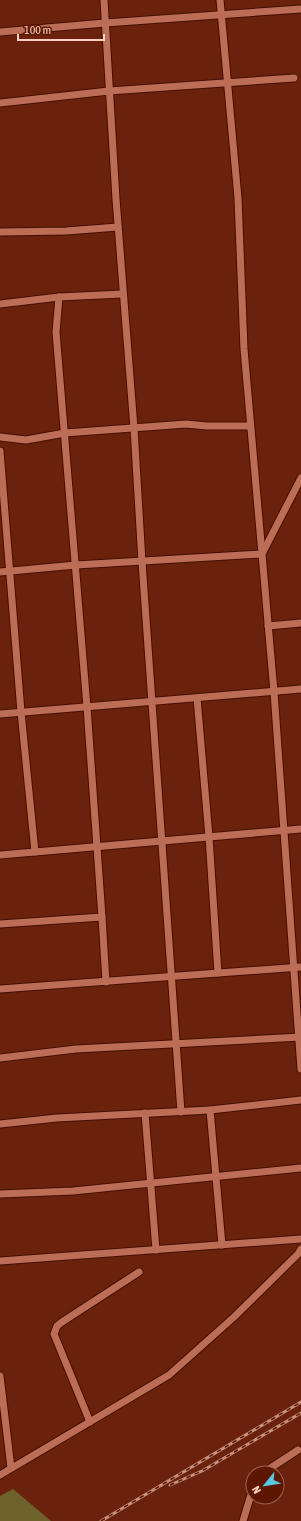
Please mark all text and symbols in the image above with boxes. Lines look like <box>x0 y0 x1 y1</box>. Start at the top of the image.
scale bar <box>18 16 104 42</box>
text: 100 m <box>24 23 51 37</box>
north arrow <box>245 1465 285 1505</box>
text: N <box>250 1484 263 1496</box>

